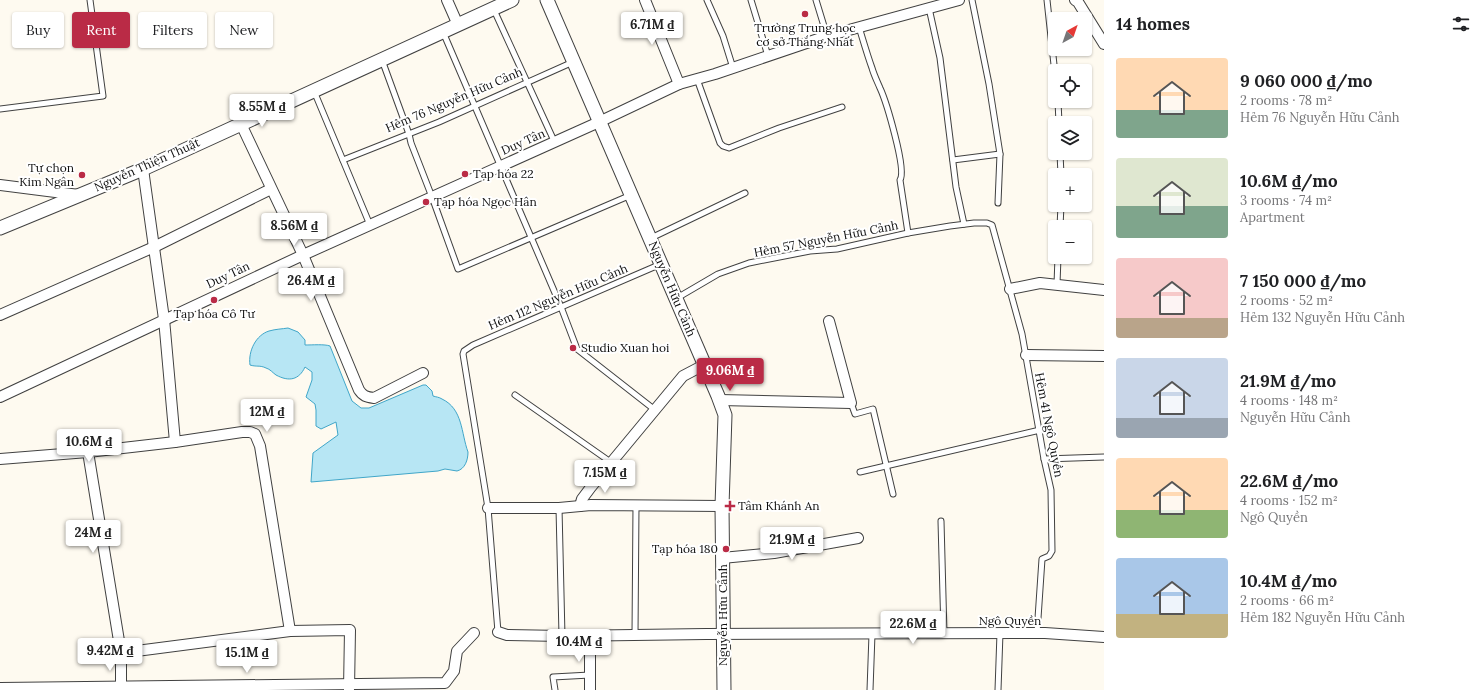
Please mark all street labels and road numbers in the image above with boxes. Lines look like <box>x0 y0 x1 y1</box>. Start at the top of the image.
street label: Hẻm 76 Nguyễn Hữu Cảnh <box>383 64 525 135</box>
street label: Duy Tân <box>499 125 547 158</box>
street label: Nguyễn Thiện Thuật <box>92 134 202 195</box>
street label: Hẻm 57 Nguyễn Hữu Cảnh <box>752 217 899 260</box>
street label: Nguyễn Hữu Cảnh <box>646 239 699 339</box>
street label: Duy Tân <box>204 258 252 291</box>
street label: Hẻm 112 Nguyễn Hữu Cảnh <box>486 260 630 333</box>
street label: Hẻm 41 Ngô Quyền <box>1032 371 1067 479</box>
street label: Nguyễn Hữu Cảnh <box>715 564 730 666</box>
street label: Ngô Quyền <box>979 613 1041 628</box>

